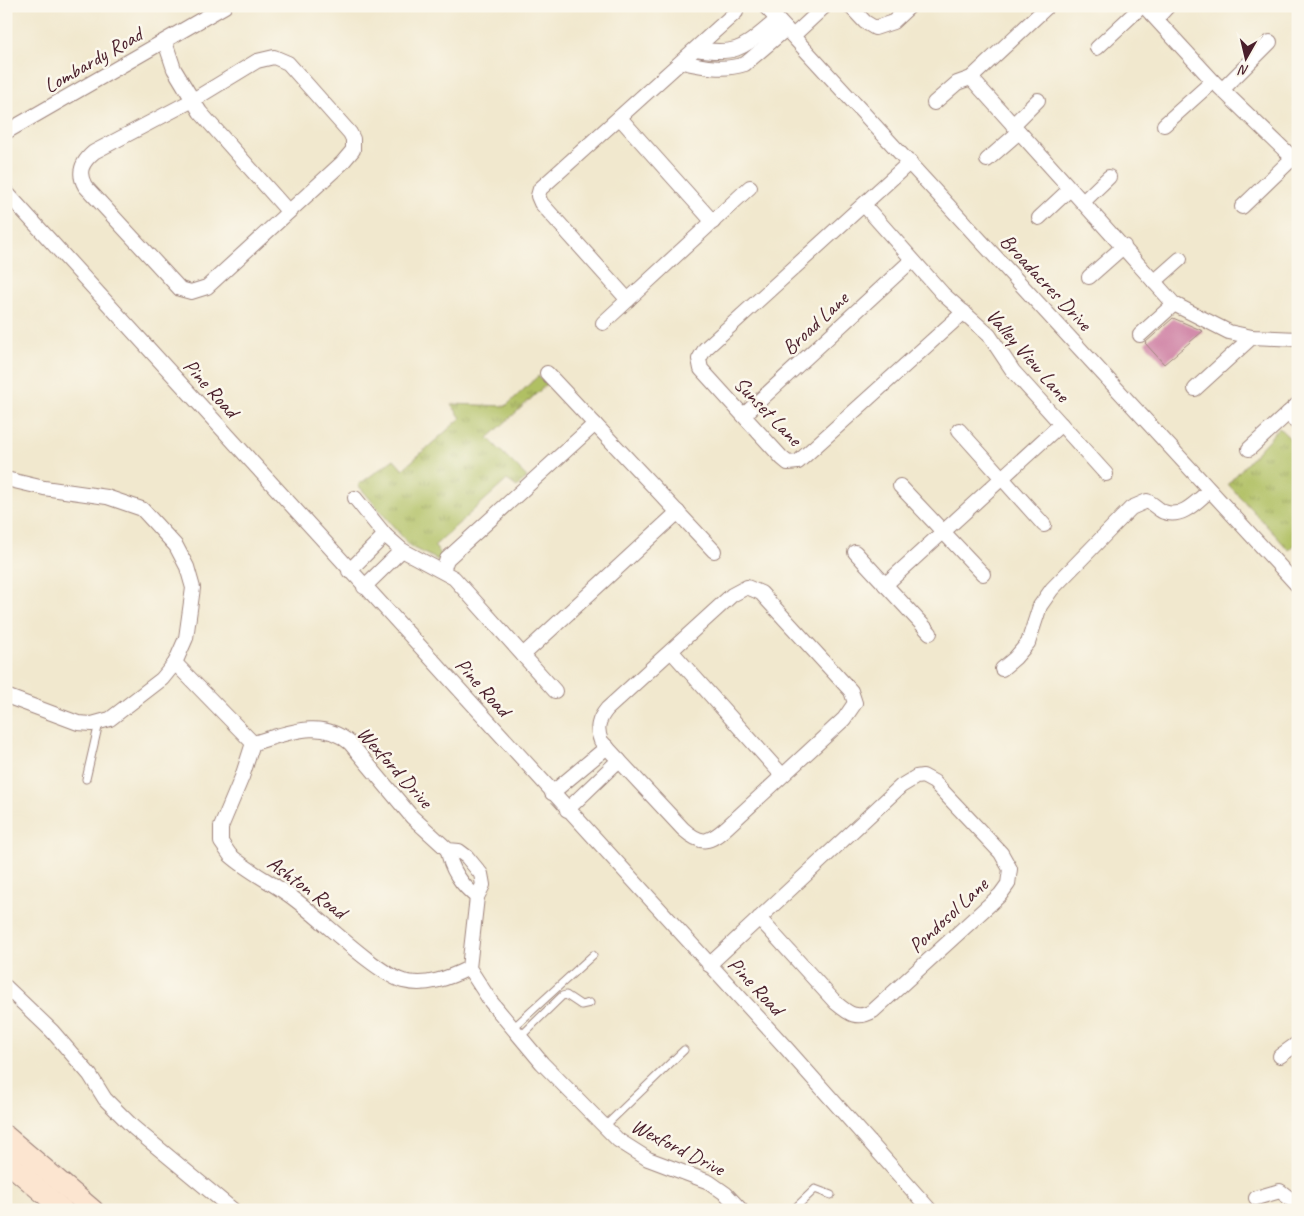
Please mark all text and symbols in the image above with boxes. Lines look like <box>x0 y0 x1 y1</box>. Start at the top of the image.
street label: Lombardy Road <box>39 20 149 99</box>
north arrow <box>1222 32 1272 82</box>
text: N <box>1236 61 1250 79</box>
street label: Broadacres Drive <box>995 228 1098 337</box>
street label: Broad Lane <box>776 284 855 360</box>
street label: Valley View Lane <box>980 303 1076 408</box>
street label: Pine Road <box>178 353 247 426</box>
street label: Sunset Lane <box>728 371 809 453</box>
street label: Pine Road <box>450 652 519 725</box>
street label: Wexford Drive <box>351 721 440 815</box>
street label: Ashton Road <box>262 850 355 927</box>
street label: Pondosol Lane <box>903 871 994 958</box>
street label: Pine Road <box>722 951 792 1023</box>
street label: Wexford Drive <box>627 1112 731 1183</box>

